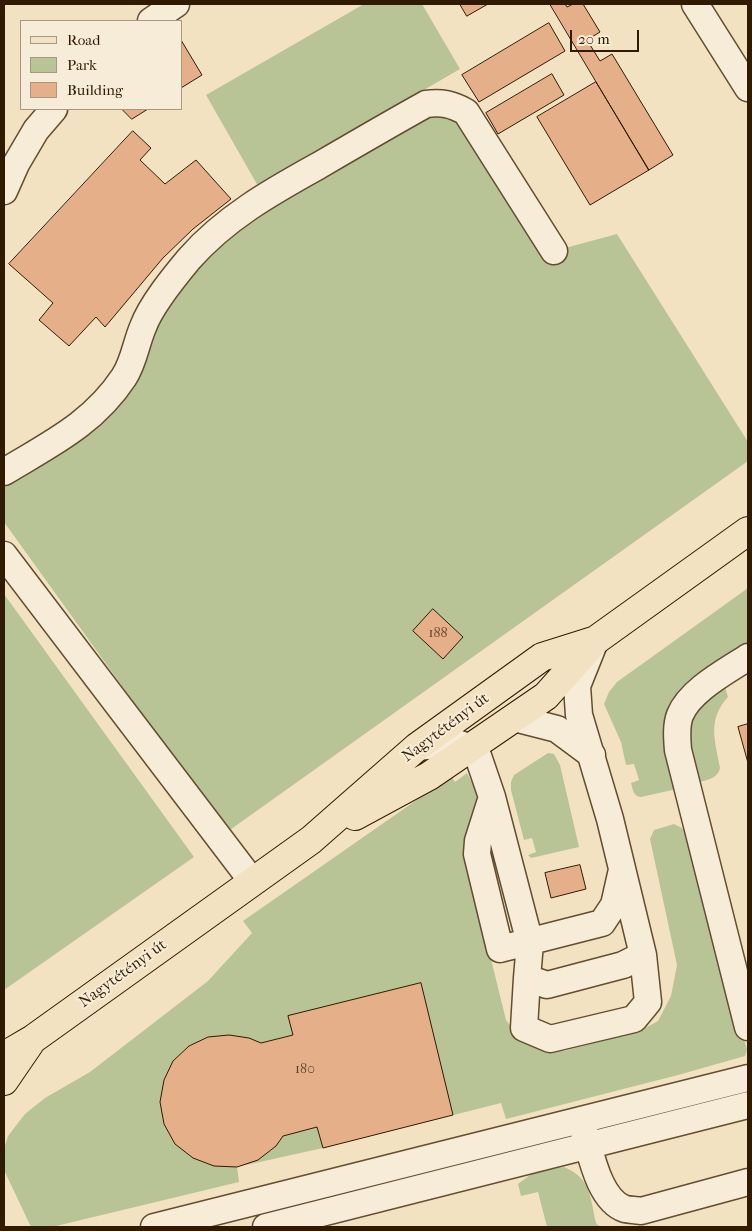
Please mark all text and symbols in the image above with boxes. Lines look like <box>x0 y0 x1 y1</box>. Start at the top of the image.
legend <box>20 20 182 110</box>
scale bar <box>572 20 641 52</box>
text: 20 m <box>578 30 610 48</box>
text: Road <box>67 31 100 49</box>
text: Park <box>67 56 97 74</box>
text: Building <box>67 81 123 99</box>
house number: 188 <box>428 626 448 642</box>
street label: Nagytétényi út <box>399 689 493 767</box>
street label: Nagytétényi út <box>75 936 171 1012</box>
house number: 180 <box>295 1062 315 1078</box>

